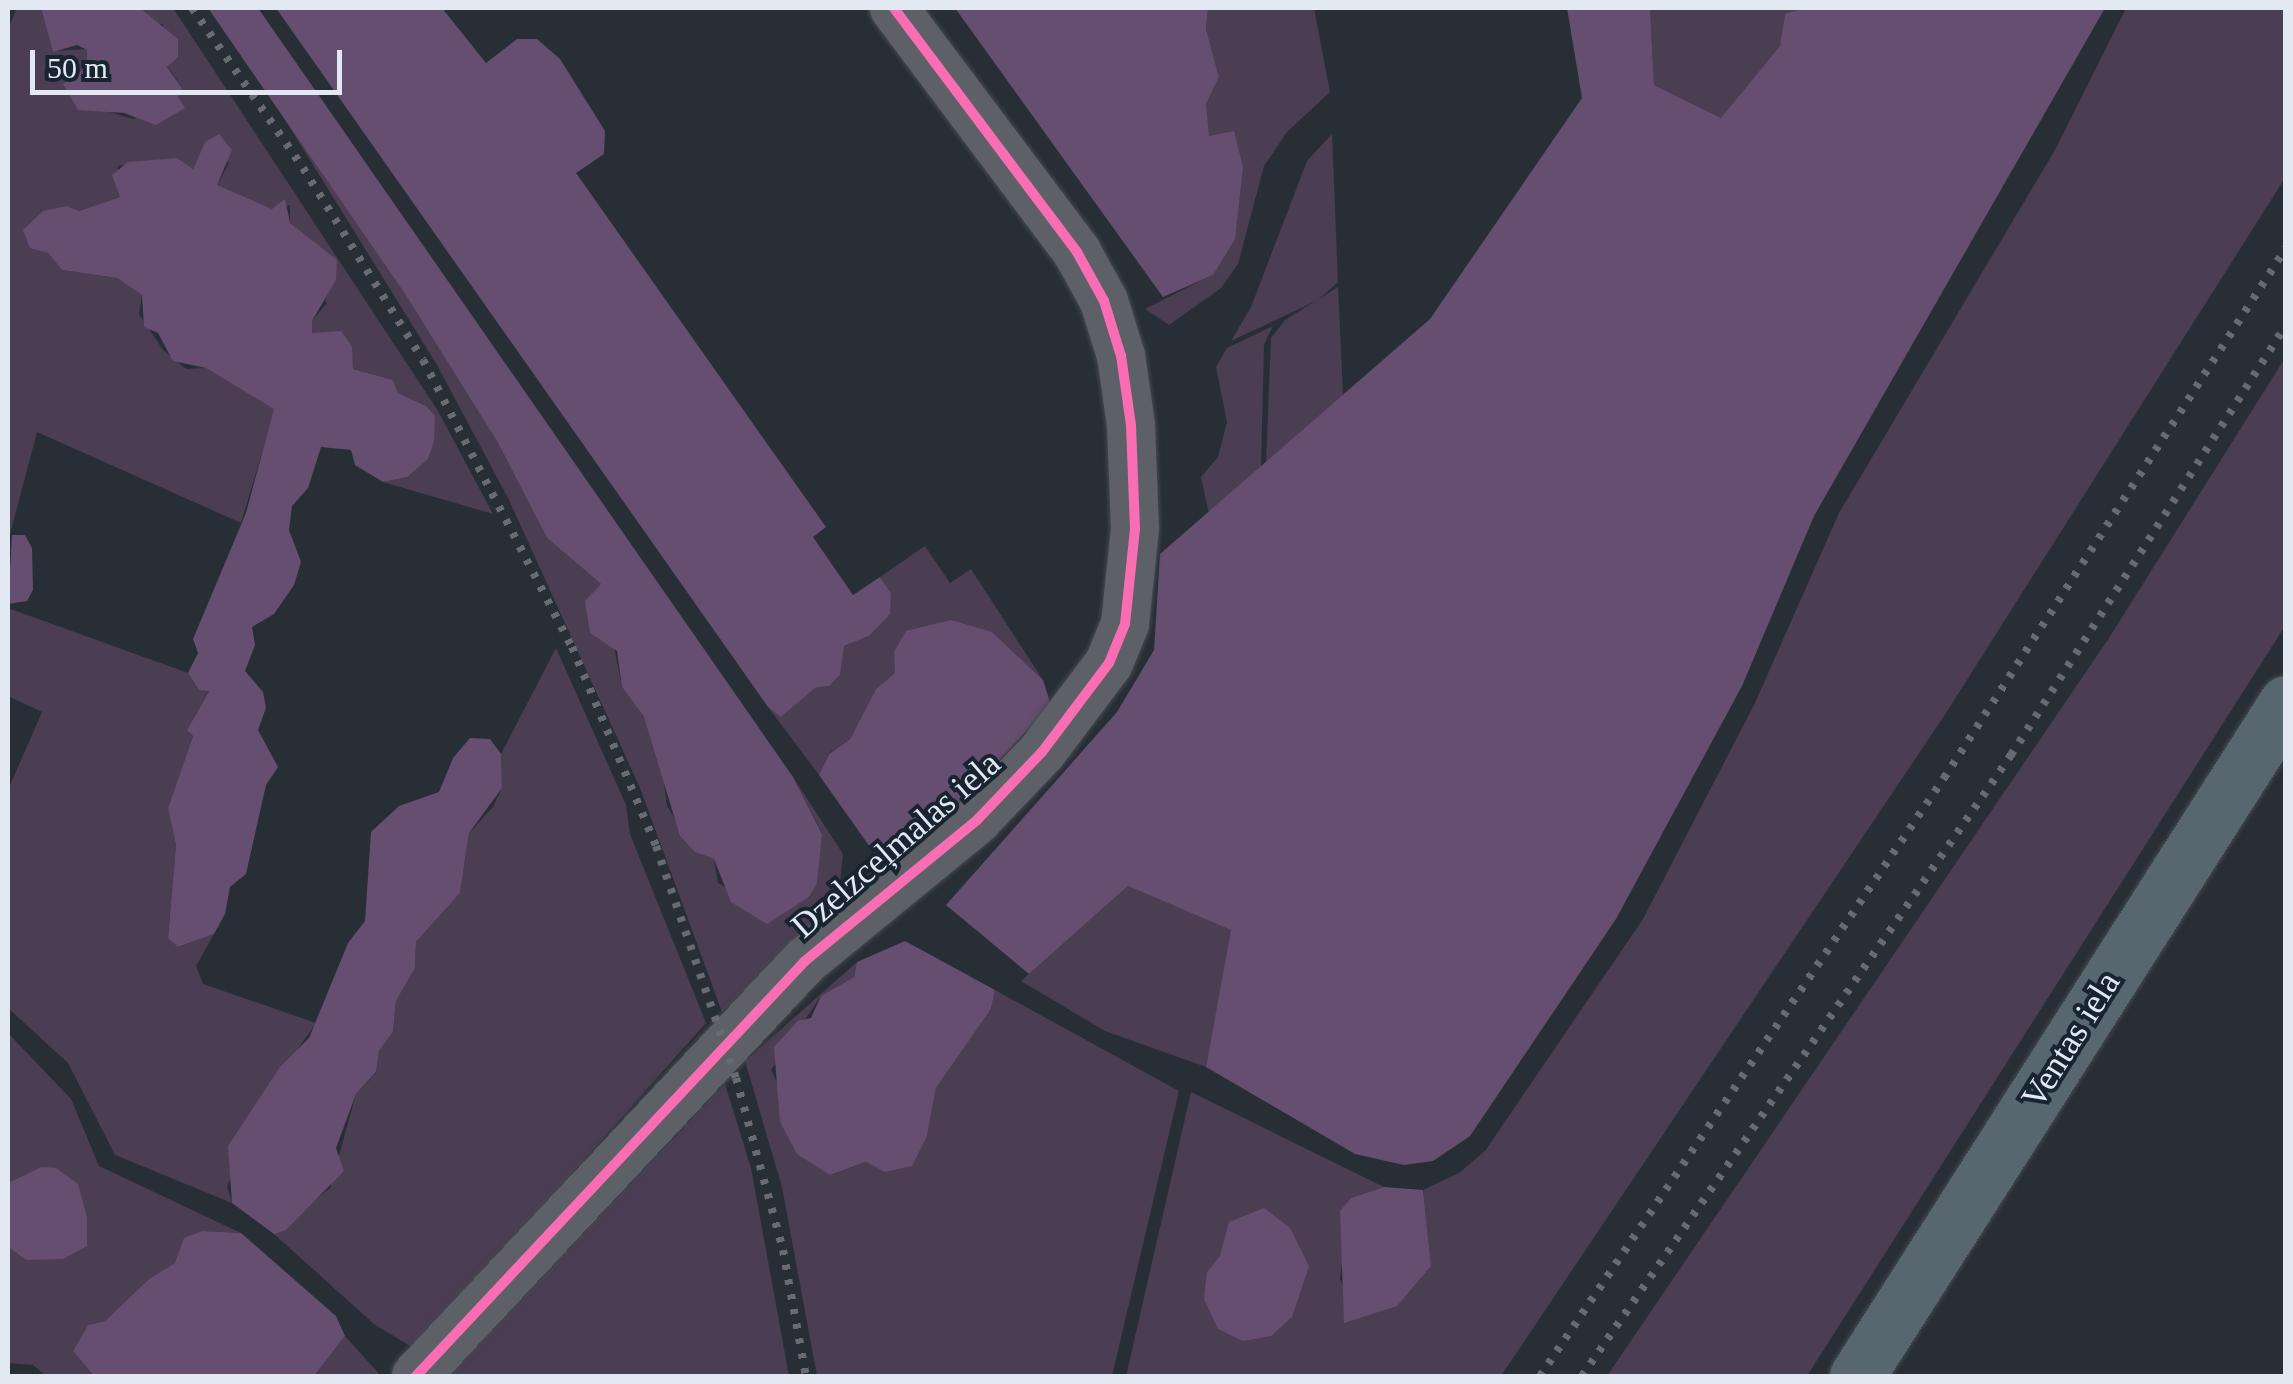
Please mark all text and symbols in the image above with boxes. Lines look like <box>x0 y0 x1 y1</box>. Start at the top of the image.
scale bar <box>35 30 348 92</box>
text: 50 m <box>47 51 108 84</box>
street label: Dzelzceļmalas iela <box>783 743 1009 947</box>
street label: Ventas iela <box>2013 964 2129 1116</box>

